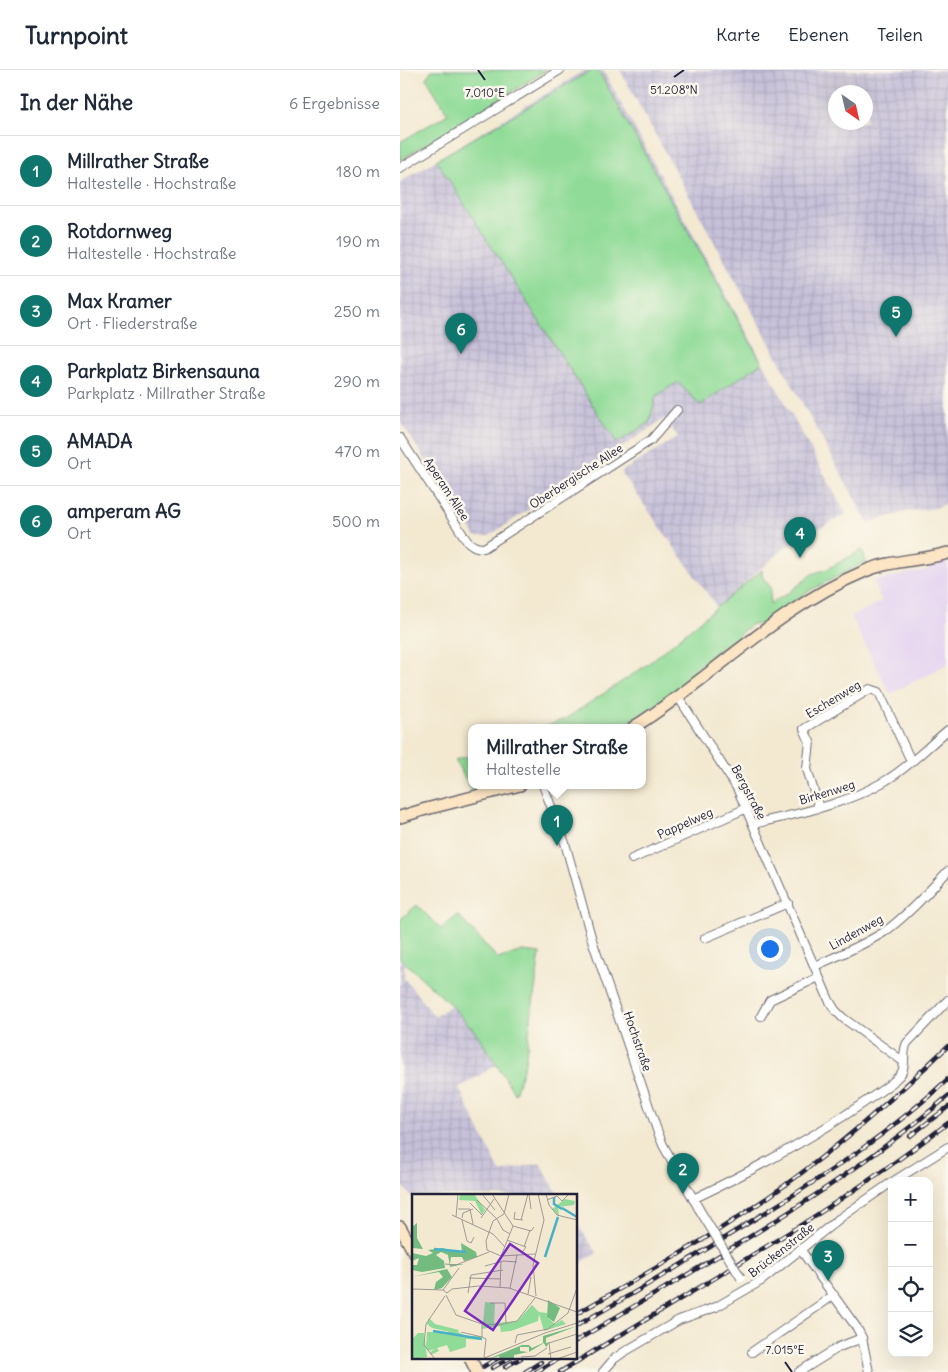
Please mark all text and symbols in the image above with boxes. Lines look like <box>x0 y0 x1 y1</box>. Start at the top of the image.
text: Turnpoint <box>25 20 128 50</box>
text: Karte <box>716 23 760 46</box>
text: Ebenen <box>788 23 849 46</box>
text: Teilen <box>877 23 923 46</box>
text: 51.208°N <box>650 82 698 97</box>
text: 7.010°E <box>465 85 505 100</box>
north arrow <box>828 85 873 130</box>
text: In der Nähe <box>20 89 133 116</box>
text: 6 Ergebnisse <box>289 93 380 113</box>
text: Millrather Straße <box>67 149 209 173</box>
text: 1 <box>33 161 39 181</box>
text: 180 m <box>336 161 380 181</box>
text: Haltestelle · Hochstraße <box>67 173 236 193</box>
text: Rotdornweg <box>67 219 172 243</box>
text: 2 <box>32 231 40 251</box>
text: 190 m <box>336 231 380 251</box>
text: Haltestelle · Hochstraße <box>67 243 236 263</box>
text: Max Kramer <box>67 289 172 313</box>
pin: 5 <box>880 296 912 337</box>
text: 3 <box>31 301 41 321</box>
text: 250 m <box>334 301 380 321</box>
text: Ort · Fliederstraße <box>67 313 197 333</box>
pin: 6 <box>445 313 477 354</box>
text: Parkplatz Birkensauna <box>67 359 260 383</box>
text: 4 <box>31 371 41 391</box>
text: 290 m <box>334 371 380 391</box>
text: Parkplatz · Millrather Straße <box>67 383 266 403</box>
text: AMADA <box>67 429 133 453</box>
street label: Oberbergische Allee <box>526 440 626 512</box>
text: 5 <box>31 441 41 461</box>
text: 470 m <box>335 441 380 461</box>
text: Ort <box>67 453 91 473</box>
street label: Aperam Allee <box>421 455 473 523</box>
text: amperam AG <box>67 499 181 523</box>
text: 6 <box>31 511 41 531</box>
text: 500 m <box>332 511 380 531</box>
pin: 4 <box>784 517 816 558</box>
text: Ort <box>67 523 91 543</box>
street label: Eschenweg <box>803 677 863 721</box>
popup <box>468 724 646 789</box>
text: Millrather Straße <box>486 735 628 759</box>
text: Haltestelle <box>486 759 561 779</box>
street label: Bergstraße <box>728 762 770 822</box>
street label: Birkenweg <box>797 776 857 808</box>
street label: Pappelweg <box>655 804 715 842</box>
pin: 1 <box>541 805 573 846</box>
street label: Lindenweg <box>827 911 885 953</box>
your location <box>757 936 783 962</box>
street label: Hochstraße <box>621 1009 655 1073</box>
pin: 2 <box>667 1153 699 1194</box>
map controls <box>888 1177 933 1357</box>
button: + <box>888 1177 933 1222</box>
inset map <box>412 1194 578 1360</box>
street label: Brückenstraße <box>745 1220 817 1280</box>
button: − <box>888 1222 933 1267</box>
pin: 3 <box>812 1240 844 1281</box>
button: locate <box>888 1267 933 1312</box>
button: layers <box>888 1312 933 1357</box>
text: 7.015°E <box>766 1342 805 1357</box>

